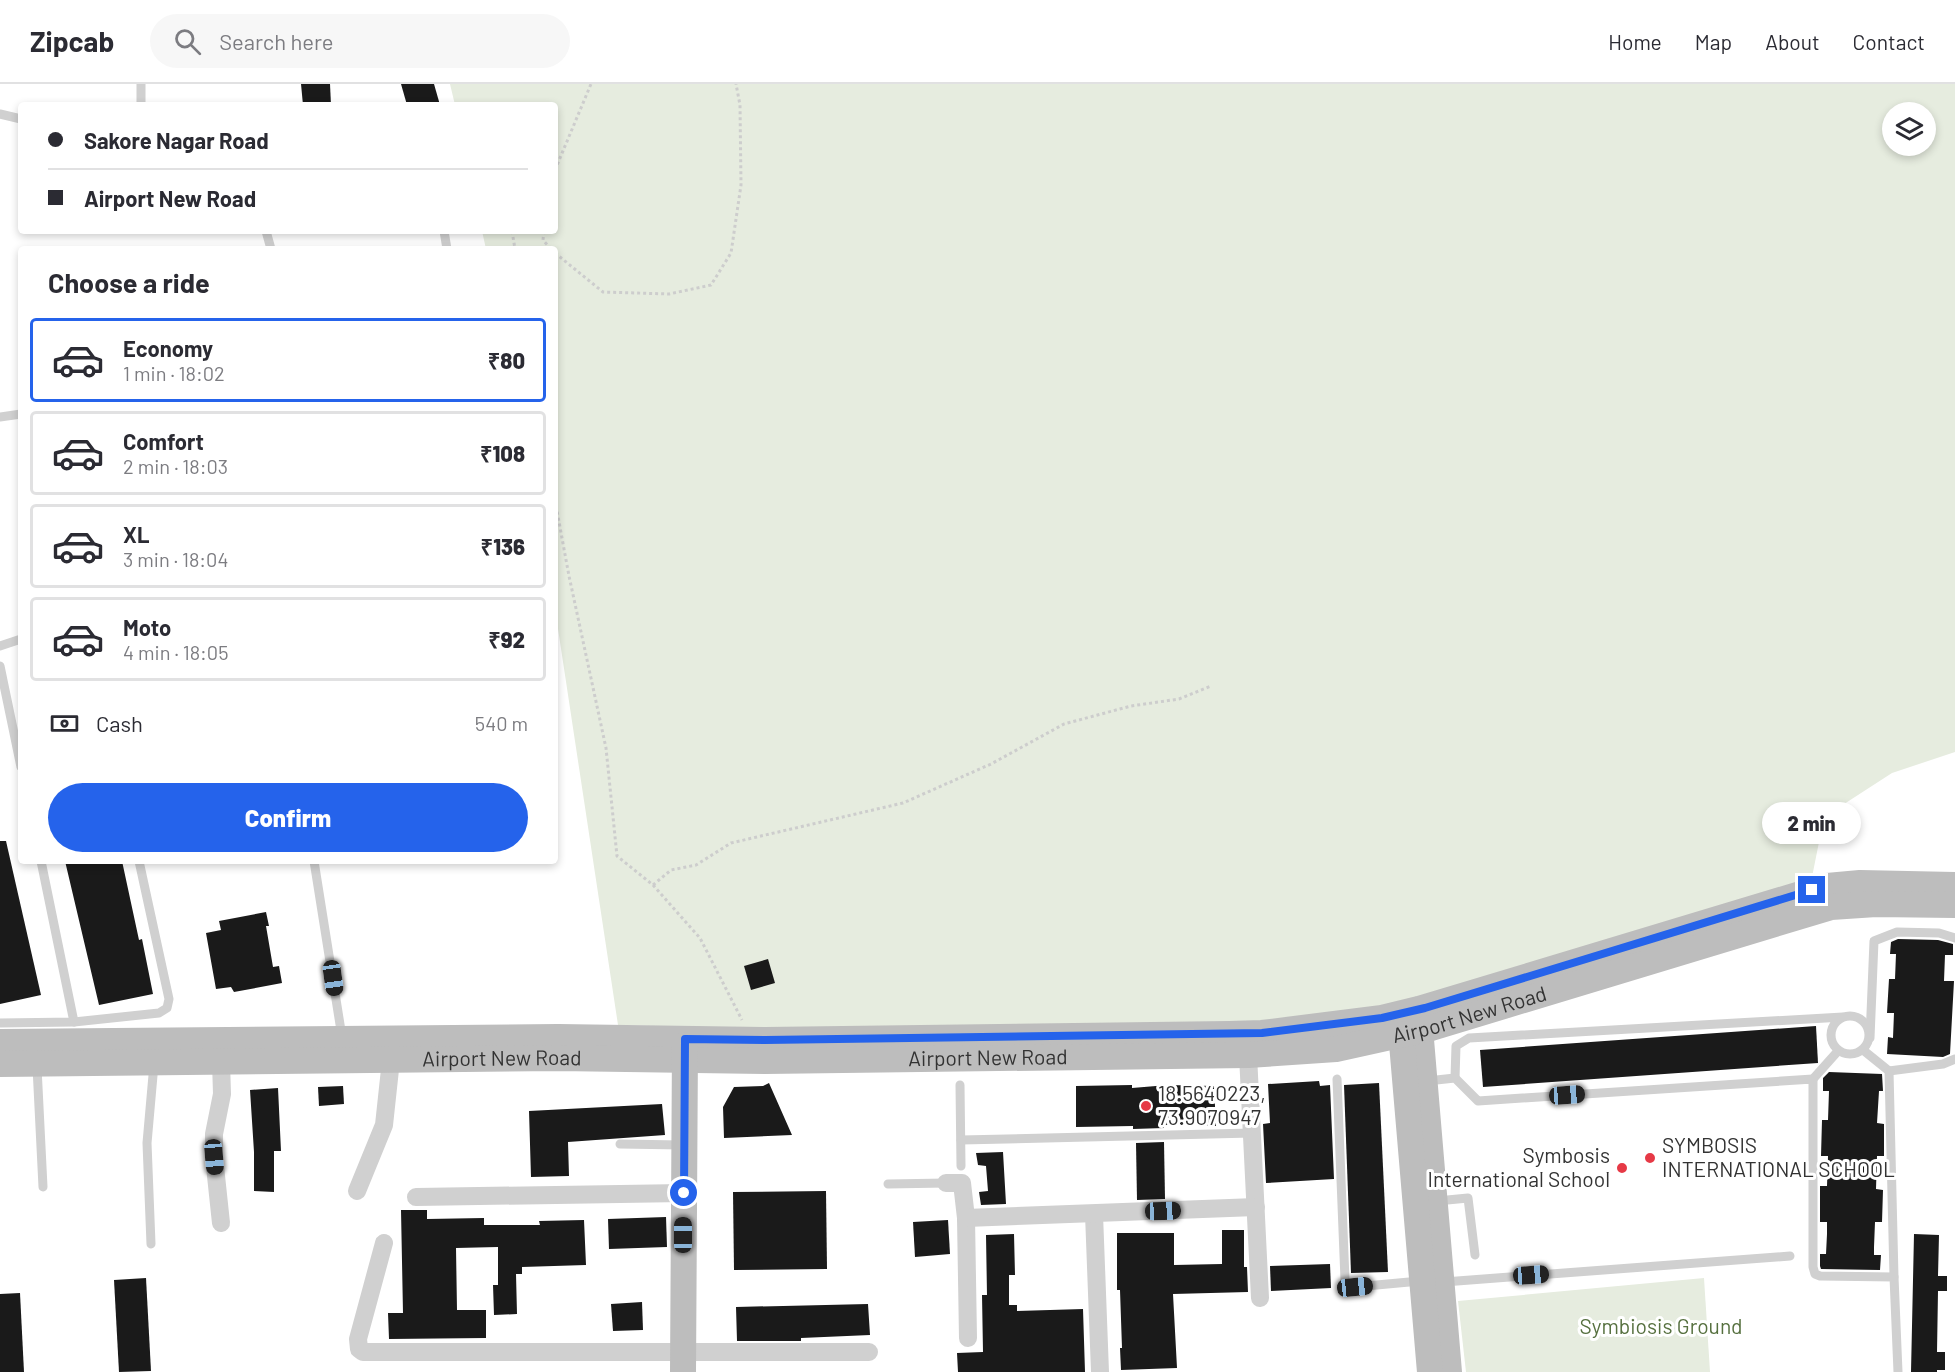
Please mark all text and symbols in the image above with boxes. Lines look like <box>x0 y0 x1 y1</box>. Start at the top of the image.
search box <box>150 14 570 68</box>
text: Zipcab <box>30 24 114 58</box>
icon: search <box>171 25 204 58</box>
text: Search here <box>219 28 334 54</box>
text: Home <box>1608 29 1662 54</box>
text: Map <box>1695 29 1732 54</box>
text: About <box>1765 29 1820 54</box>
text: Contact <box>1853 29 1925 54</box>
map controls <box>1882 102 1936 156</box>
button: layers <box>1882 102 1936 156</box>
text: Sakore Nagar Road <box>84 127 269 153</box>
text: Airport New Road <box>84 185 256 211</box>
text: Choose a ride <box>48 266 210 298</box>
icon: car <box>51 333 105 387</box>
text: Economy <box>123 335 213 361</box>
text: ₹80 <box>488 347 525 373</box>
text: 1 min · 18:02 <box>123 361 225 385</box>
icon: car <box>51 426 105 480</box>
text: Comfort <box>123 428 204 454</box>
text: ₹108 <box>480 440 525 466</box>
text: 2 min · 18:03 <box>123 454 228 478</box>
icon: car <box>51 519 105 573</box>
text: XL <box>123 521 149 547</box>
text: ₹136 <box>481 533 525 559</box>
text: 3 min · 18:04 <box>123 547 228 571</box>
icon: car <box>51 612 105 666</box>
text: Moto <box>123 614 171 640</box>
text: ₹92 <box>488 626 525 652</box>
text: 4 min · 18:05 <box>123 640 228 664</box>
icon: cash <box>48 707 81 740</box>
text: Cash <box>96 710 143 736</box>
text: 540 m <box>475 711 528 735</box>
button: Confirm <box>48 783 528 852</box>
callout: 2 min <box>1762 803 1862 845</box>
text: 2 min <box>1787 811 1836 835</box>
route end <box>1798 876 1825 903</box>
car <box>322 959 344 997</box>
street label: Airport New Road <box>1390 980 1549 1047</box>
street label: Airport New Road <box>908 1043 1068 1070</box>
street label: Airport New Road <box>422 1044 582 1070</box>
place label: 18.5640223, 73.9070947 <box>1158 1080 1266 1129</box>
car <box>1548 1085 1586 1105</box>
marker: 18.5640223, 73.9070947 <box>1139 1099 1153 1113</box>
place label: SYMBOSIS INTERNATIONAL SCHOOL <box>1662 1132 1895 1181</box>
car <box>203 1138 225 1176</box>
place label: Symbosis International School <box>1428 1142 1610 1191</box>
marker: SYMBOSIS INTERNATIONAL SCHOOL <box>1643 1151 1657 1165</box>
marker: Symbosis International School <box>1615 1161 1629 1175</box>
route start <box>670 1179 697 1206</box>
car <box>1145 1201 1181 1221</box>
car <box>674 1217 692 1253</box>
car <box>1512 1265 1550 1285</box>
car <box>1336 1276 1374 1298</box>
park label: Symbiosis Ground <box>1579 1313 1743 1338</box>

